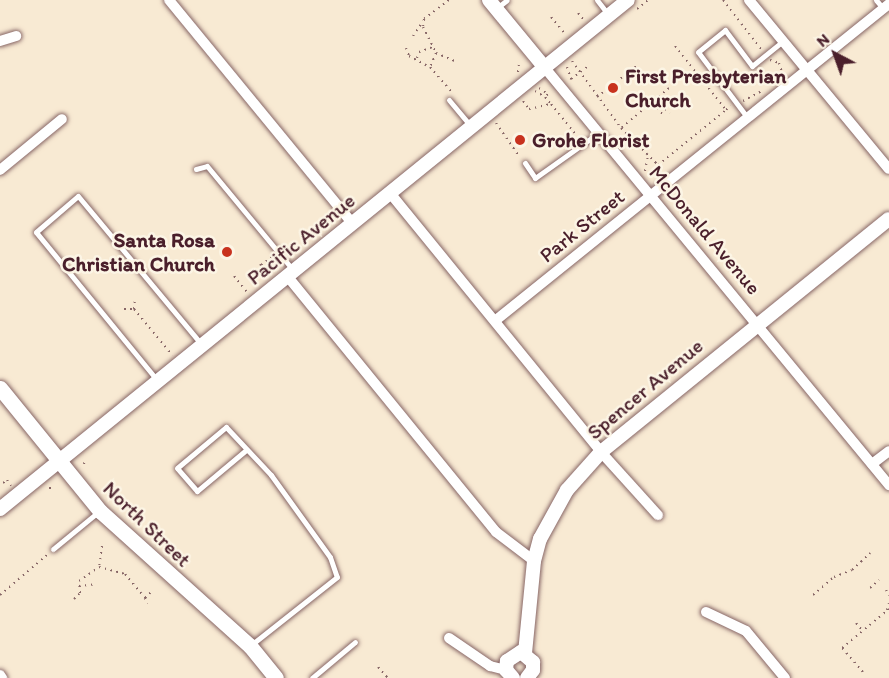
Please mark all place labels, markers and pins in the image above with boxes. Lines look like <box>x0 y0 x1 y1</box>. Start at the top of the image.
place label: First Presbyterian Church <box>625 63 786 113</box>
marker: First Presbyterian Church <box>606 81 620 95</box>
place label: Grohe Florist <box>532 127 649 153</box>
marker: Grohe Florist <box>513 133 527 147</box>
place label: Santa Rosa Christian Church <box>62 227 215 277</box>
marker: Santa Rosa Christian Church <box>220 245 234 259</box>

